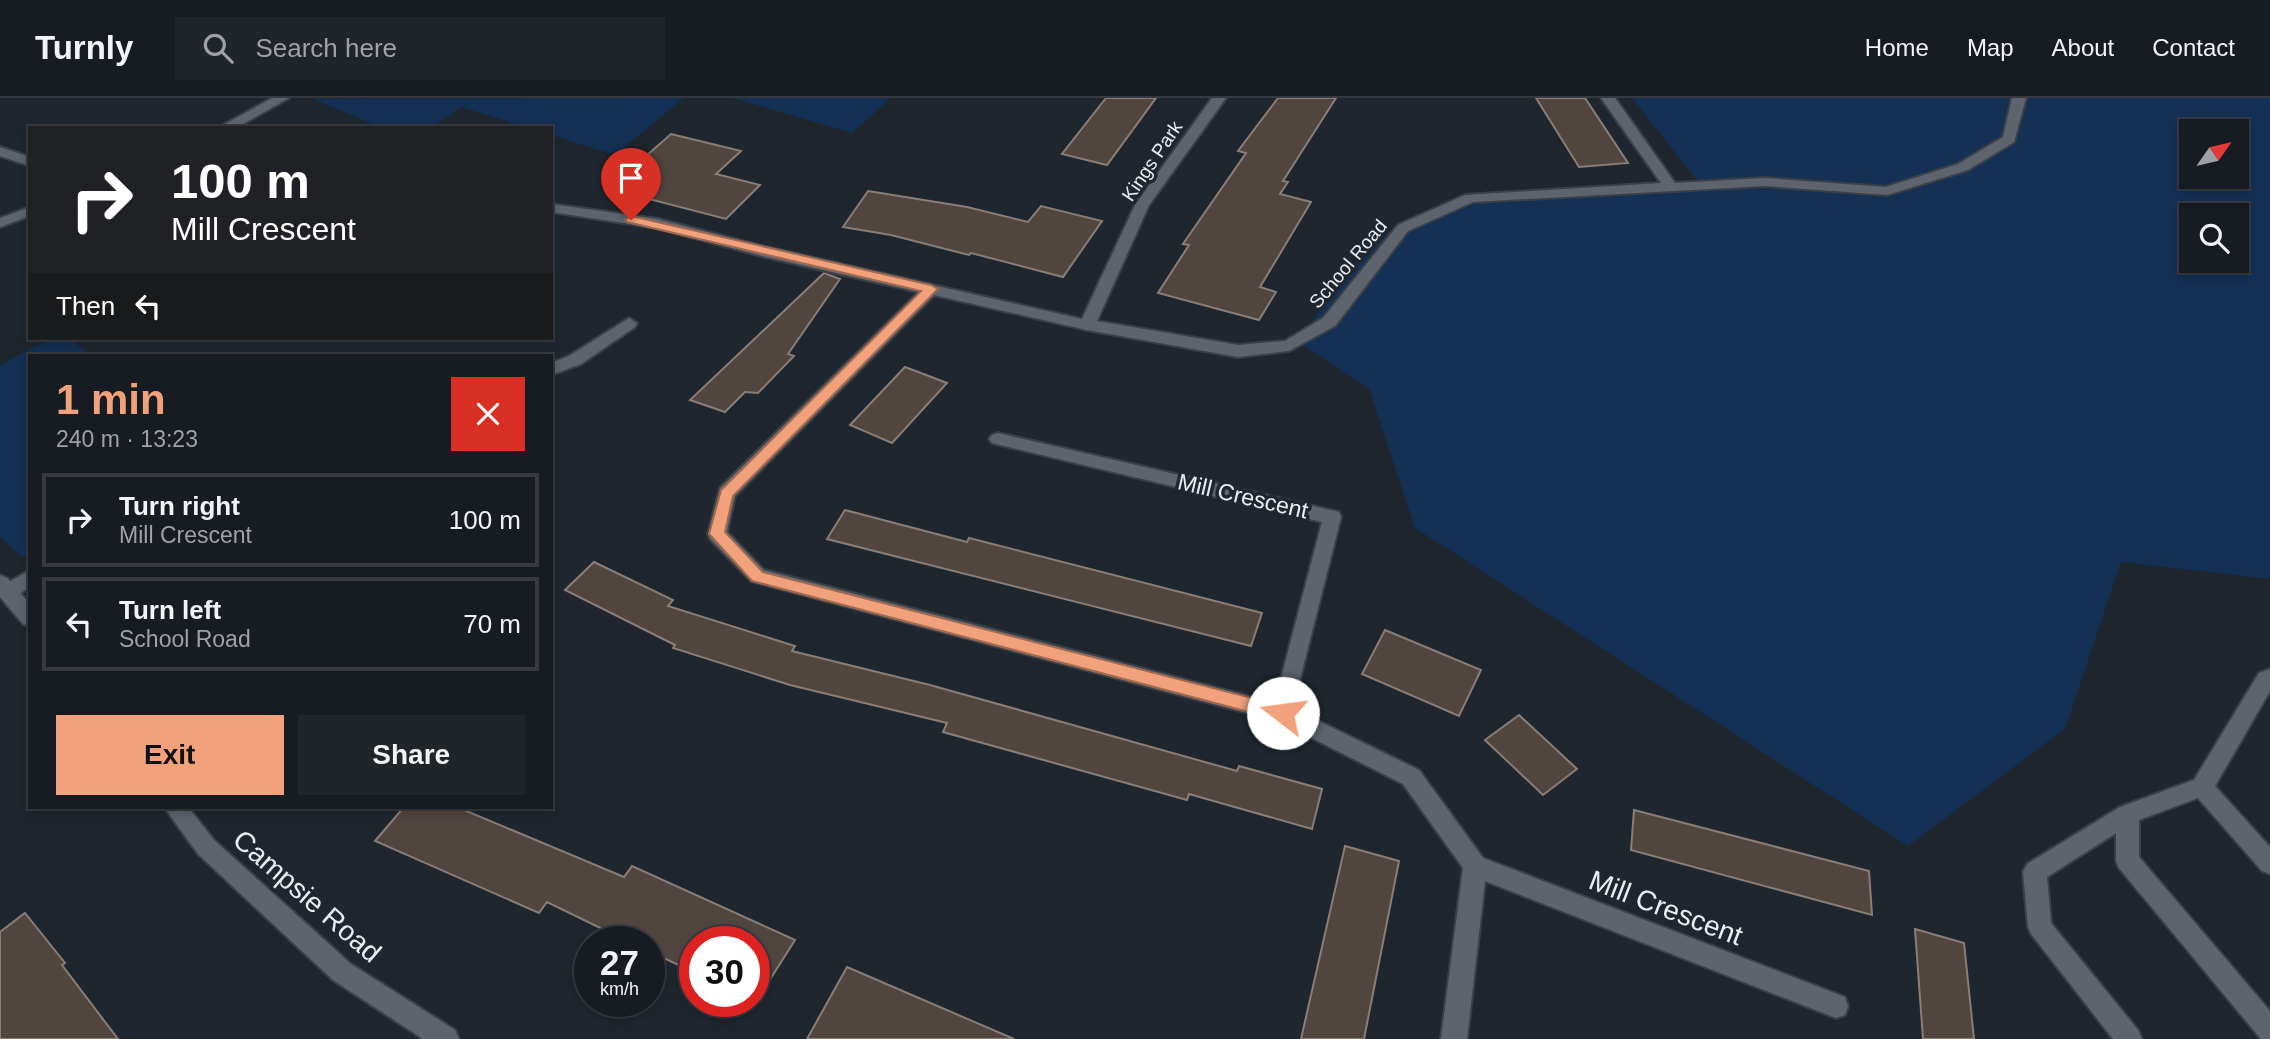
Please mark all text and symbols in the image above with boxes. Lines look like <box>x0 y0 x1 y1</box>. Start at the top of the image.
search box <box>175 17 665 80</box>
text: Turnly <box>35 29 133 66</box>
icon: search <box>199 29 237 67</box>
text: Search here <box>255 33 397 63</box>
text: Home <box>1865 34 1929 61</box>
text: Map <box>1967 34 2014 61</box>
text: About <box>2052 34 2114 61</box>
text: Contact <box>2152 34 2235 61</box>
street label: Kings Park <box>1118 117 1187 205</box>
north arrow <box>2179 119 2249 189</box>
map controls <box>2179 119 2249 273</box>
pin <box>601 148 661 220</box>
icon: right <box>56 154 147 245</box>
text: 100 m <box>171 154 310 208</box>
icon: arrive <box>612 159 650 197</box>
button: search <box>2179 203 2249 273</box>
text: Mill Crescent <box>171 211 356 247</box>
street label: School Road <box>1305 216 1391 312</box>
icon: left <box>129 287 167 325</box>
text: Then <box>56 291 115 321</box>
text: 1 min <box>56 376 166 423</box>
button: close <box>451 377 525 451</box>
text: 240 m · 13:23 <box>56 426 198 452</box>
street label: Mill Crescent <box>1175 468 1311 524</box>
text: Turn right <box>119 491 240 521</box>
icon: right <box>60 501 98 539</box>
text: 100 m <box>449 505 521 535</box>
text: Mill Crescent <box>119 522 252 548</box>
text: Turn left <box>119 595 221 625</box>
icon: left <box>60 605 98 643</box>
text: 70 m <box>463 609 521 639</box>
text: School Road <box>119 626 251 652</box>
position arrow <box>1246 676 1320 750</box>
button: Exit <box>56 715 284 795</box>
button: Share <box>298 715 525 795</box>
street label: Campsie Road <box>227 824 387 968</box>
street label: Mill Crescent <box>1585 865 1747 952</box>
speed limit sign: 30 <box>679 926 770 1017</box>
text: 27 <box>600 943 639 982</box>
text: km/h <box>600 979 639 999</box>

